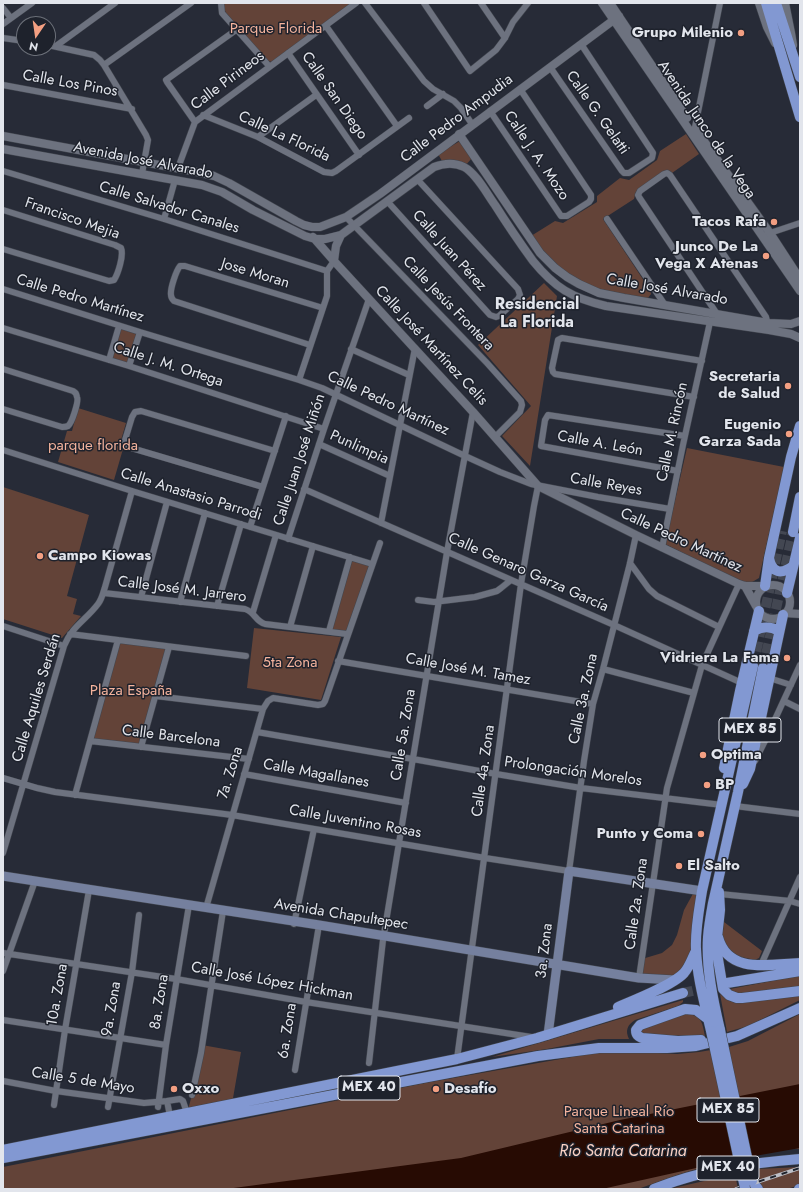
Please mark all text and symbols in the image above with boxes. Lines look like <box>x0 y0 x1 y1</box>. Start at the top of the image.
north arrow <box>16 16 56 56</box>
park label: Parque Florida <box>230 20 322 38</box>
place label: Grupo Milenio <box>632 24 733 42</box>
marker: Grupo Milenio <box>736 28 746 38</box>
text: N <box>27 38 40 55</box>
street label: Calle Pirineos <box>188 47 268 115</box>
street label: Calle San Diego <box>297 49 371 143</box>
street label: Avenida Junco de la Vega <box>653 58 759 202</box>
street label: Calle Los Pinos <box>21 67 119 101</box>
street label: Calle G. Gelatti <box>562 68 632 158</box>
street label: Calle Pedro Ampudia <box>397 71 517 167</box>
street label: Calle La Florida <box>235 108 333 166</box>
street label: Calle J. A. Mozo <box>500 108 572 204</box>
street label: Avenida José Alvarado <box>72 139 214 183</box>
street label: Calle Salvador Canales <box>97 178 241 238</box>
street label: Francisco Mejia <box>22 194 122 244</box>
street label: Calle Juan Pérez <box>408 207 490 295</box>
place label: Tacos Rafa <box>692 213 766 231</box>
marker: Tacos Rafa <box>769 217 779 227</box>
place label: Junco De La Vega X Atenas <box>655 238 758 273</box>
marker: Junco De La Vega X Atenas <box>761 251 771 261</box>
street label: Calle Jesús Frontera <box>398 253 498 355</box>
street label: Jose Moran <box>219 255 291 293</box>
street label: Calle José Alvarado <box>605 270 729 310</box>
street label: Calle Pedro Martínez <box>14 271 146 327</box>
street label: Calle José Martínez Celis <box>371 283 491 409</box>
district label: Residencial La Florida <box>495 295 579 333</box>
street label: Calle J. M. Ortega <box>111 339 225 391</box>
street label: Calle Pedro Martínez <box>324 368 452 440</box>
place label: Secretaria de Salud <box>709 368 780 403</box>
street label: Calle M. Rincón <box>654 381 692 483</box>
marker: Secretaria de Salud <box>783 381 793 391</box>
street label: Calle Juan José Miñón <box>270 392 330 528</box>
place label: Eugenio Garza Sada <box>699 416 781 451</box>
street label: Punlimpia <box>327 427 391 469</box>
street label: Calle A. León <box>556 428 644 460</box>
marker: Eugenio Garza Sada <box>784 429 794 439</box>
park label: parque florida <box>48 437 138 455</box>
street label: Calle Anastasio Parrodi <box>118 465 264 525</box>
street label: Calle Reyes <box>569 470 643 500</box>
street label: Calle Pedro Martínez <box>617 505 745 577</box>
street label: Calle Genaro Garza García <box>445 529 611 617</box>
place label: Campo Kiowas <box>48 547 151 565</box>
marker: Campo Kiowas <box>35 551 45 561</box>
street label: Calle José M. Jarrero <box>117 573 247 607</box>
street label: Calle Aquiles Serdán <box>9 632 65 764</box>
place label: Vidriera La Fama <box>660 649 779 667</box>
street label: Calle José M. Tamez <box>404 650 532 690</box>
street label: Calle 3a. Zona <box>566 652 602 746</box>
marker: Vidriera La Fama <box>782 653 792 663</box>
park label: 5ta Zona <box>263 654 317 672</box>
park label: Plaza España <box>90 682 172 700</box>
street label: Calle 5a. Zona <box>388 688 420 782</box>
road number: MEX 85 <box>719 718 781 742</box>
street label: Calle Barcelona <box>121 722 221 752</box>
street label: Calle 4a. Zona <box>469 724 499 818</box>
street label: 7a. Zona <box>215 745 247 801</box>
place label: Optima <box>711 746 762 764</box>
marker: Optima <box>698 750 708 760</box>
street label: Prolongación Morelos <box>503 753 643 791</box>
street label: Calle Magallanes <box>262 756 370 792</box>
place label: BP <box>715 776 734 794</box>
marker: BP <box>702 780 712 790</box>
street label: Calle Juventino Rosas <box>287 802 423 842</box>
place label: Punto y Coma <box>597 825 693 843</box>
marker: Punto y Coma <box>696 829 706 839</box>
street label: Calle 2a. Zona <box>622 857 652 951</box>
place label: El Salto <box>687 857 740 875</box>
marker: El Salto <box>674 861 684 871</box>
street label: Avenida Chapultepec <box>273 896 409 934</box>
street label: 3a. Zona <box>533 922 557 980</box>
street label: Calle José López Hickman <box>190 959 354 1005</box>
street label: 10a. Zona <box>44 962 72 1028</box>
street label: 8a. Zona <box>147 973 173 1031</box>
street label: 9a. Zona <box>98 980 126 1038</box>
street label: 6a. Zona <box>275 1002 301 1060</box>
street label: Calle 5 de Mayo <box>30 1064 136 1098</box>
road number: MEX 40 <box>338 1076 400 1100</box>
place label: Oxxo <box>182 1080 219 1098</box>
place label: Desafío <box>444 1080 497 1098</box>
marker: Oxxo <box>169 1084 179 1094</box>
marker: Desafío <box>431 1084 441 1094</box>
road number: MEX 85 <box>697 1098 759 1122</box>
park label: Parque Lineal Río Santa Catarina <box>564 1103 674 1138</box>
water label: Río Santa Catarina <box>559 1142 687 1162</box>
road number: MEX 40 <box>697 1156 759 1180</box>

